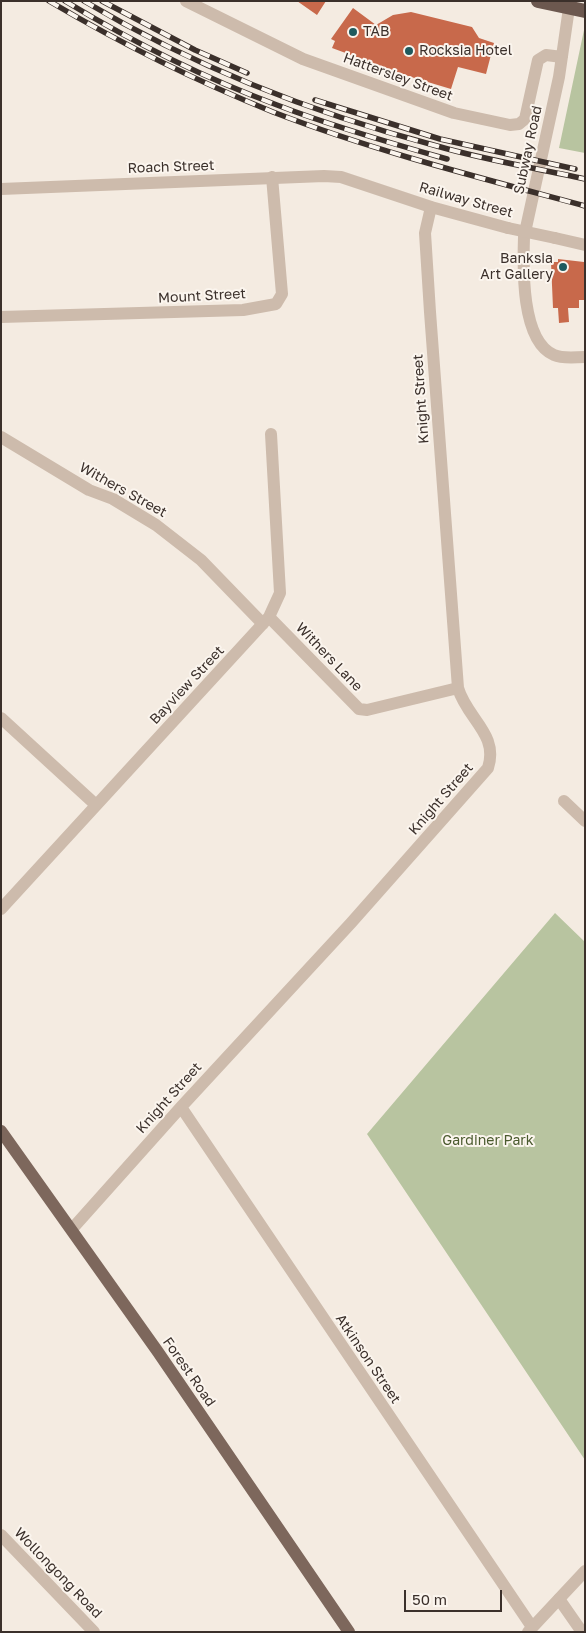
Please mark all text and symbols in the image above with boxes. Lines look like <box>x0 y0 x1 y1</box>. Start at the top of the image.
place label: TAB <box>363 24 389 40</box>
marker: TAB <box>347 26 359 38</box>
place label: Rocksia Hotel <box>419 43 512 59</box>
marker: Rocksia Hotel <box>403 45 415 57</box>
street label: Hattersley Street <box>341 49 455 105</box>
street label: Subway Road <box>510 104 546 196</box>
street label: Roach Street <box>127 157 215 177</box>
street label: Railway Street <box>417 179 515 221</box>
place label: Banksia Art Gallery <box>480 251 553 284</box>
marker: Banksia Art Gallery <box>557 261 569 273</box>
street label: Mount Street <box>158 285 246 307</box>
street label: Knight Street <box>409 354 433 444</box>
street label: Withers Street <box>76 459 170 521</box>
street label: Withers Lane <box>292 619 366 695</box>
street label: Bayview Street <box>146 642 228 728</box>
street label: Knight Street <box>405 760 477 838</box>
street label: Knight Street <box>133 1059 205 1137</box>
park label: Gardiner Park <box>442 1133 534 1149</box>
street label: Atkinson Street <box>332 1311 404 1407</box>
street label: Forest Road <box>159 1334 219 1410</box>
street label: Wollongong Road <box>11 1524 105 1622</box>
scale bar <box>406 1580 504 1612</box>
text: 50 m <box>412 1590 447 1608</box>

